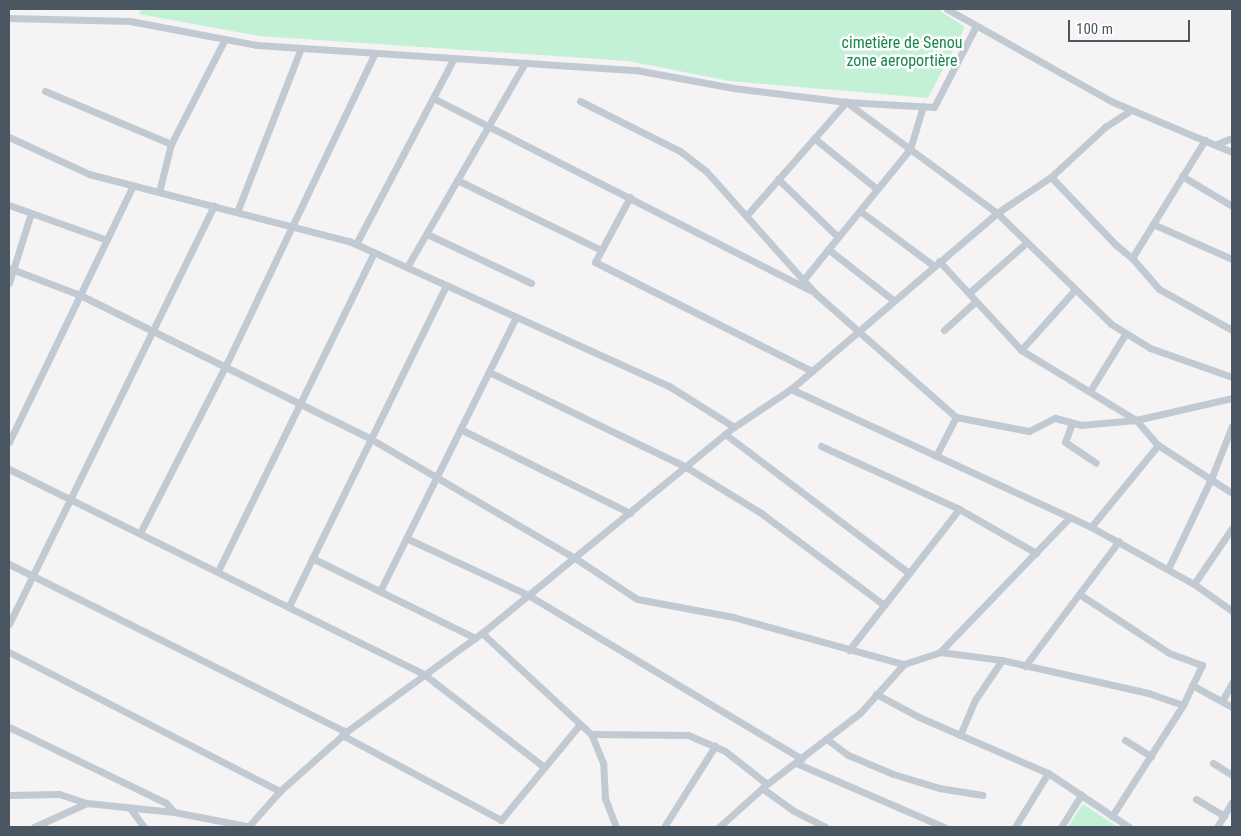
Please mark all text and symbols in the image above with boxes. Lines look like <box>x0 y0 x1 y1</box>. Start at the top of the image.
scale bar <box>1071 10 1194 42</box>
text: 100 m <box>1076 20 1113 38</box>
park label: cimetière de Senou zone aeroportière <box>842 33 962 71</box>

